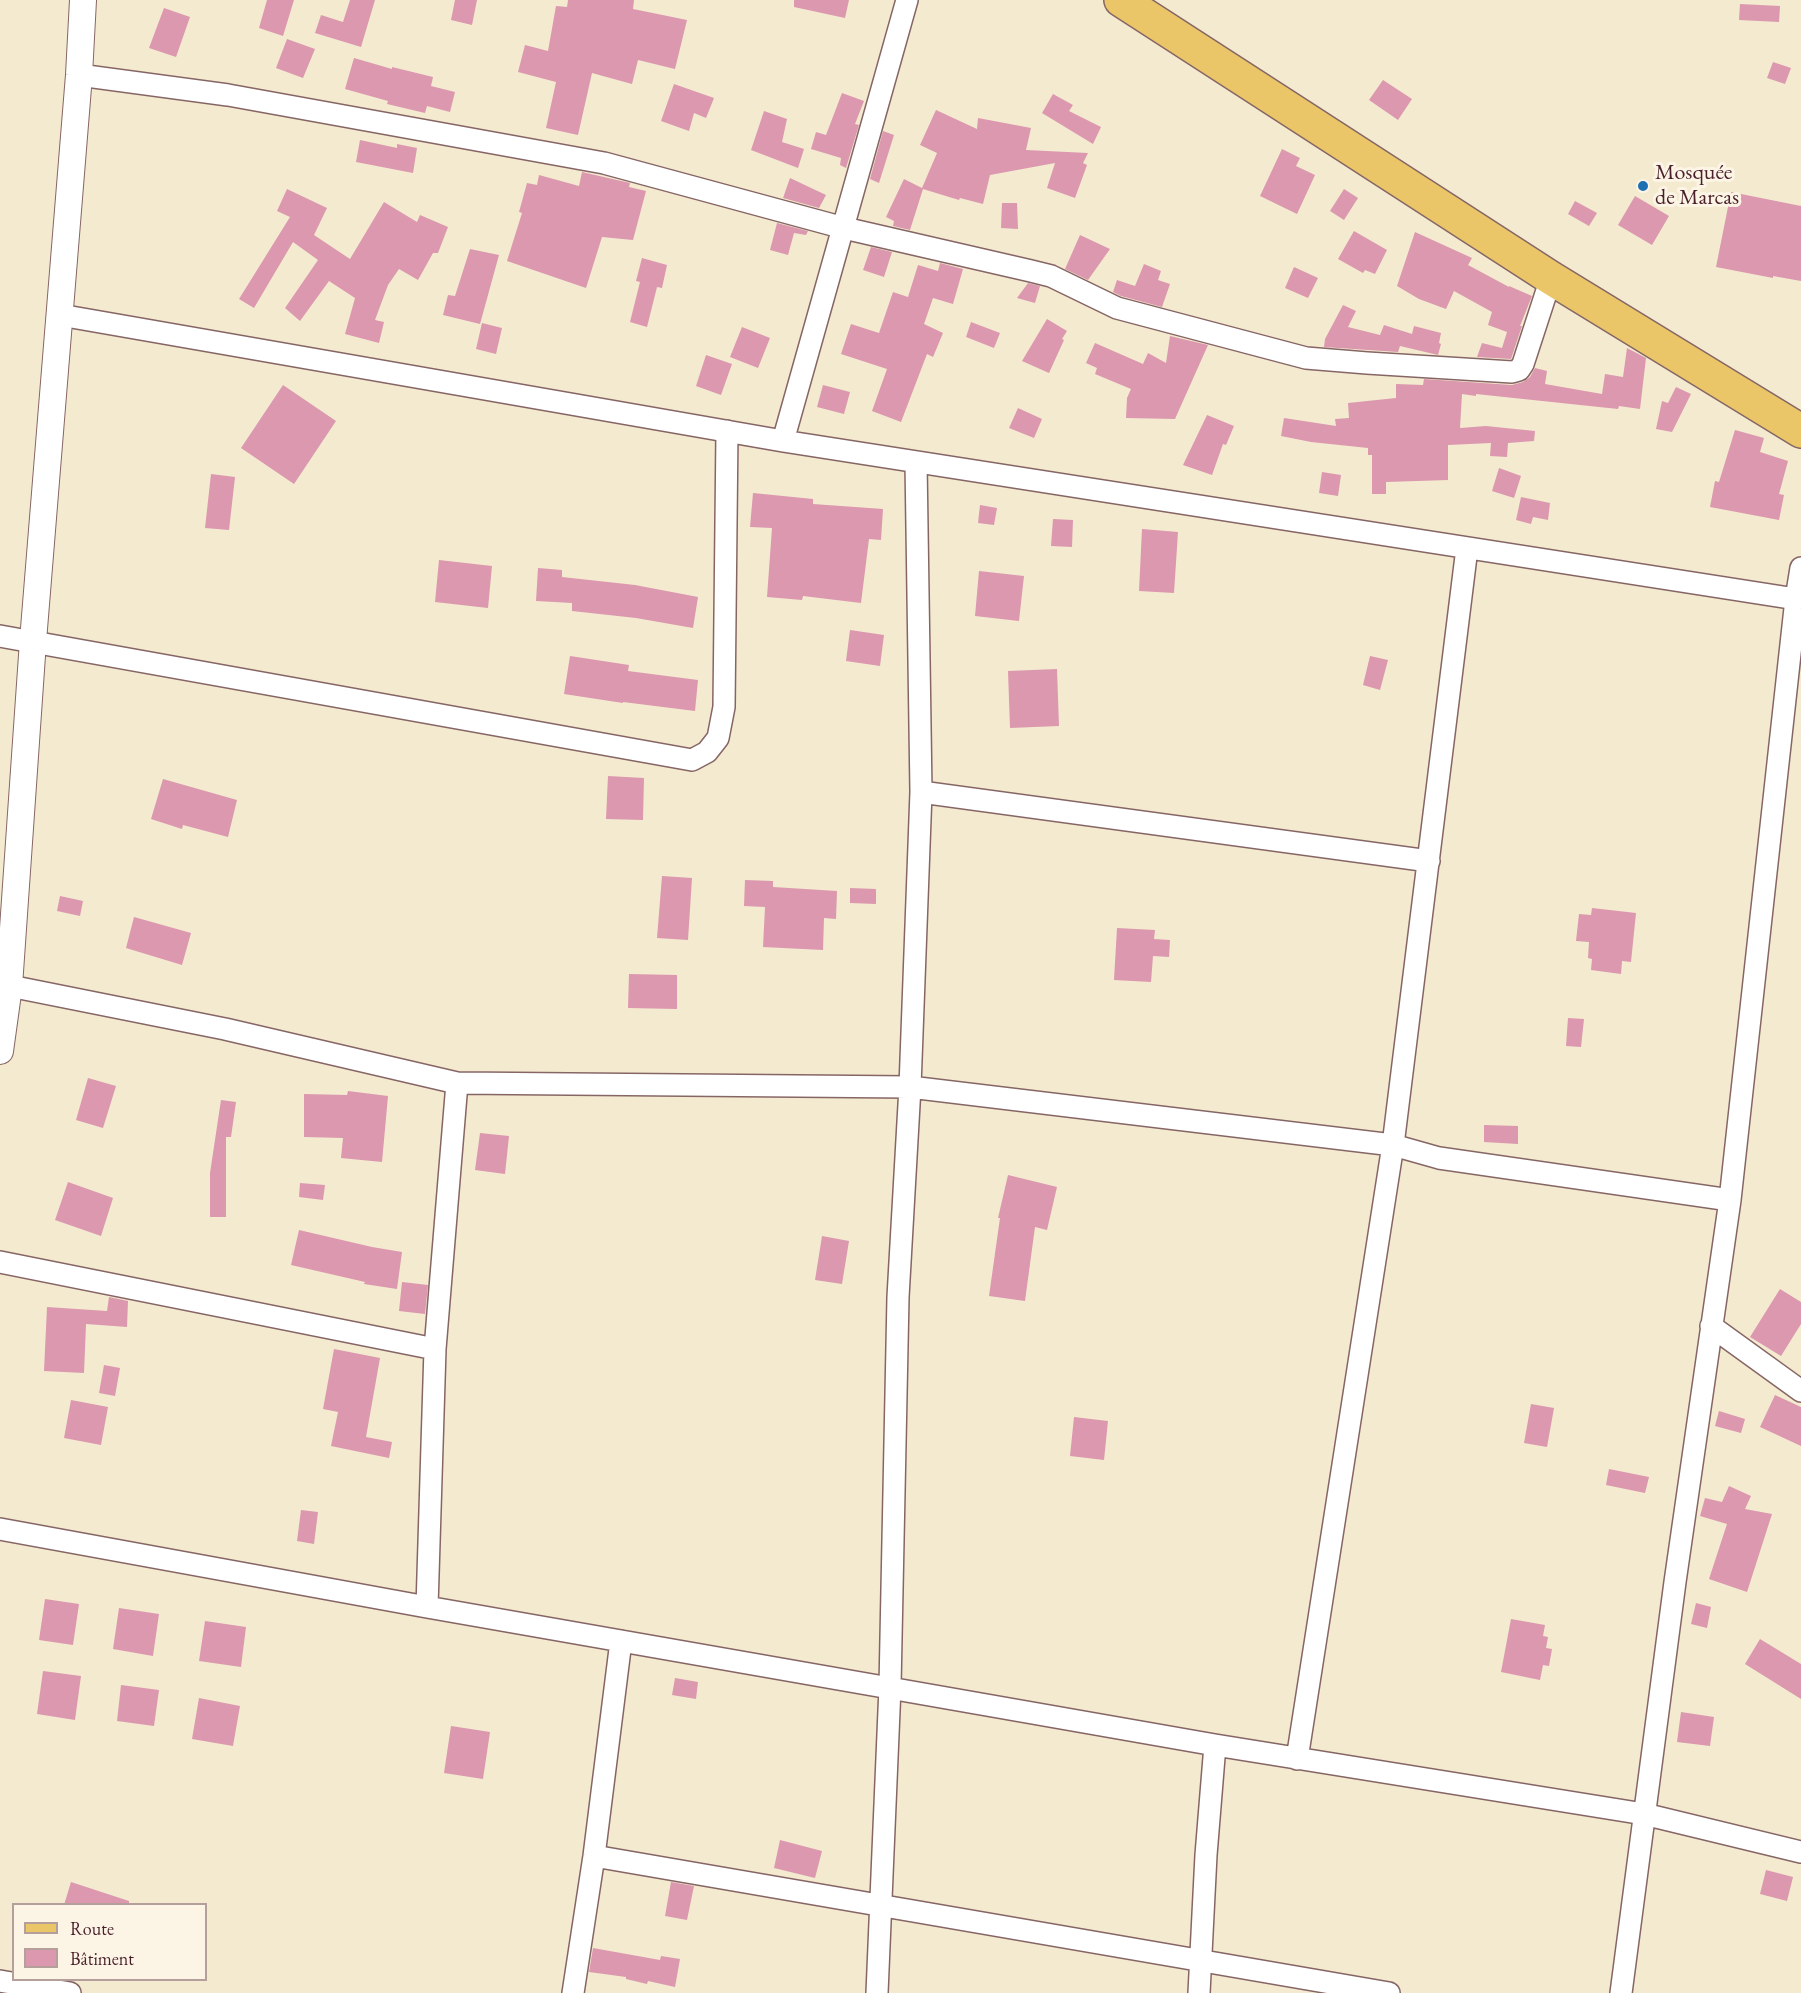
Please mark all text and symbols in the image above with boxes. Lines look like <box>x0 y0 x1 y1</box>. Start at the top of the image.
place label: Mosquée de Marcas <box>1655 160 1739 212</box>
marker: Mosquée de Marcas <box>1636 179 1650 193</box>
legend <box>12 1903 207 1981</box>
text: Route <box>70 1917 114 1940</box>
text: Bâtiment <box>70 1947 134 1970</box>

